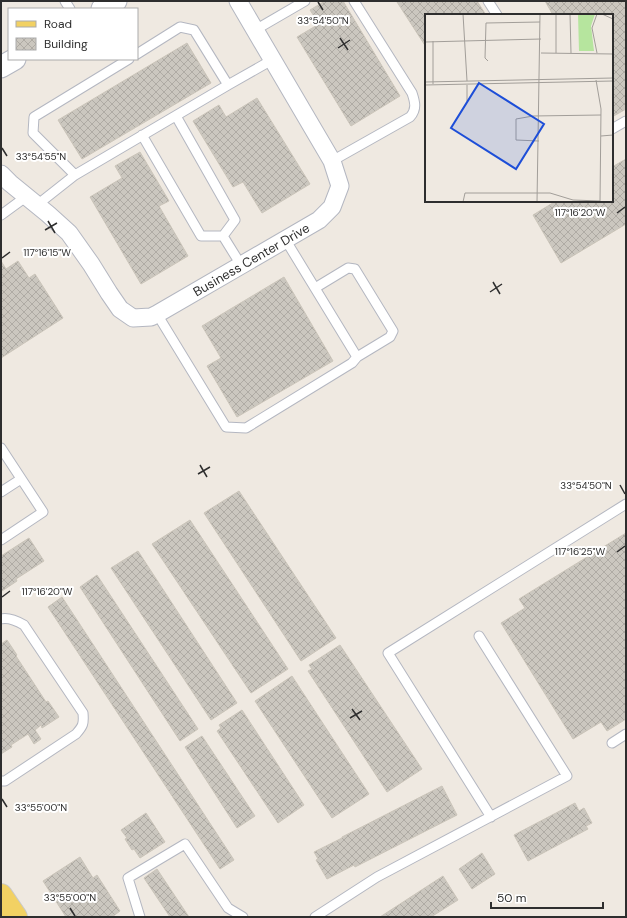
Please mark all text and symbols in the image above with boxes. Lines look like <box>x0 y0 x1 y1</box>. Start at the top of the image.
legend <box>8 8 138 60</box>
text: 33°54'50"N <box>297 14 349 27</box>
inset map <box>425 14 613 202</box>
text: Road <box>44 16 72 32</box>
text: Building <box>44 36 88 52</box>
text: 33°54'55"N <box>16 150 66 163</box>
text: 117°16'20"W <box>554 206 606 219</box>
street label: Business Center Drive <box>190 219 313 300</box>
text: 117°16'15"W <box>23 246 71 259</box>
text: 33°54'50"N <box>560 479 612 492</box>
text: 117°16'25"W <box>555 545 605 558</box>
text: 117°16'20"W <box>21 585 73 598</box>
text: 33°55'00"N <box>15 801 67 814</box>
scale bar <box>491 884 603 910</box>
text: 50 m <box>497 890 526 906</box>
text: 33°55'00"N <box>44 891 96 904</box>

